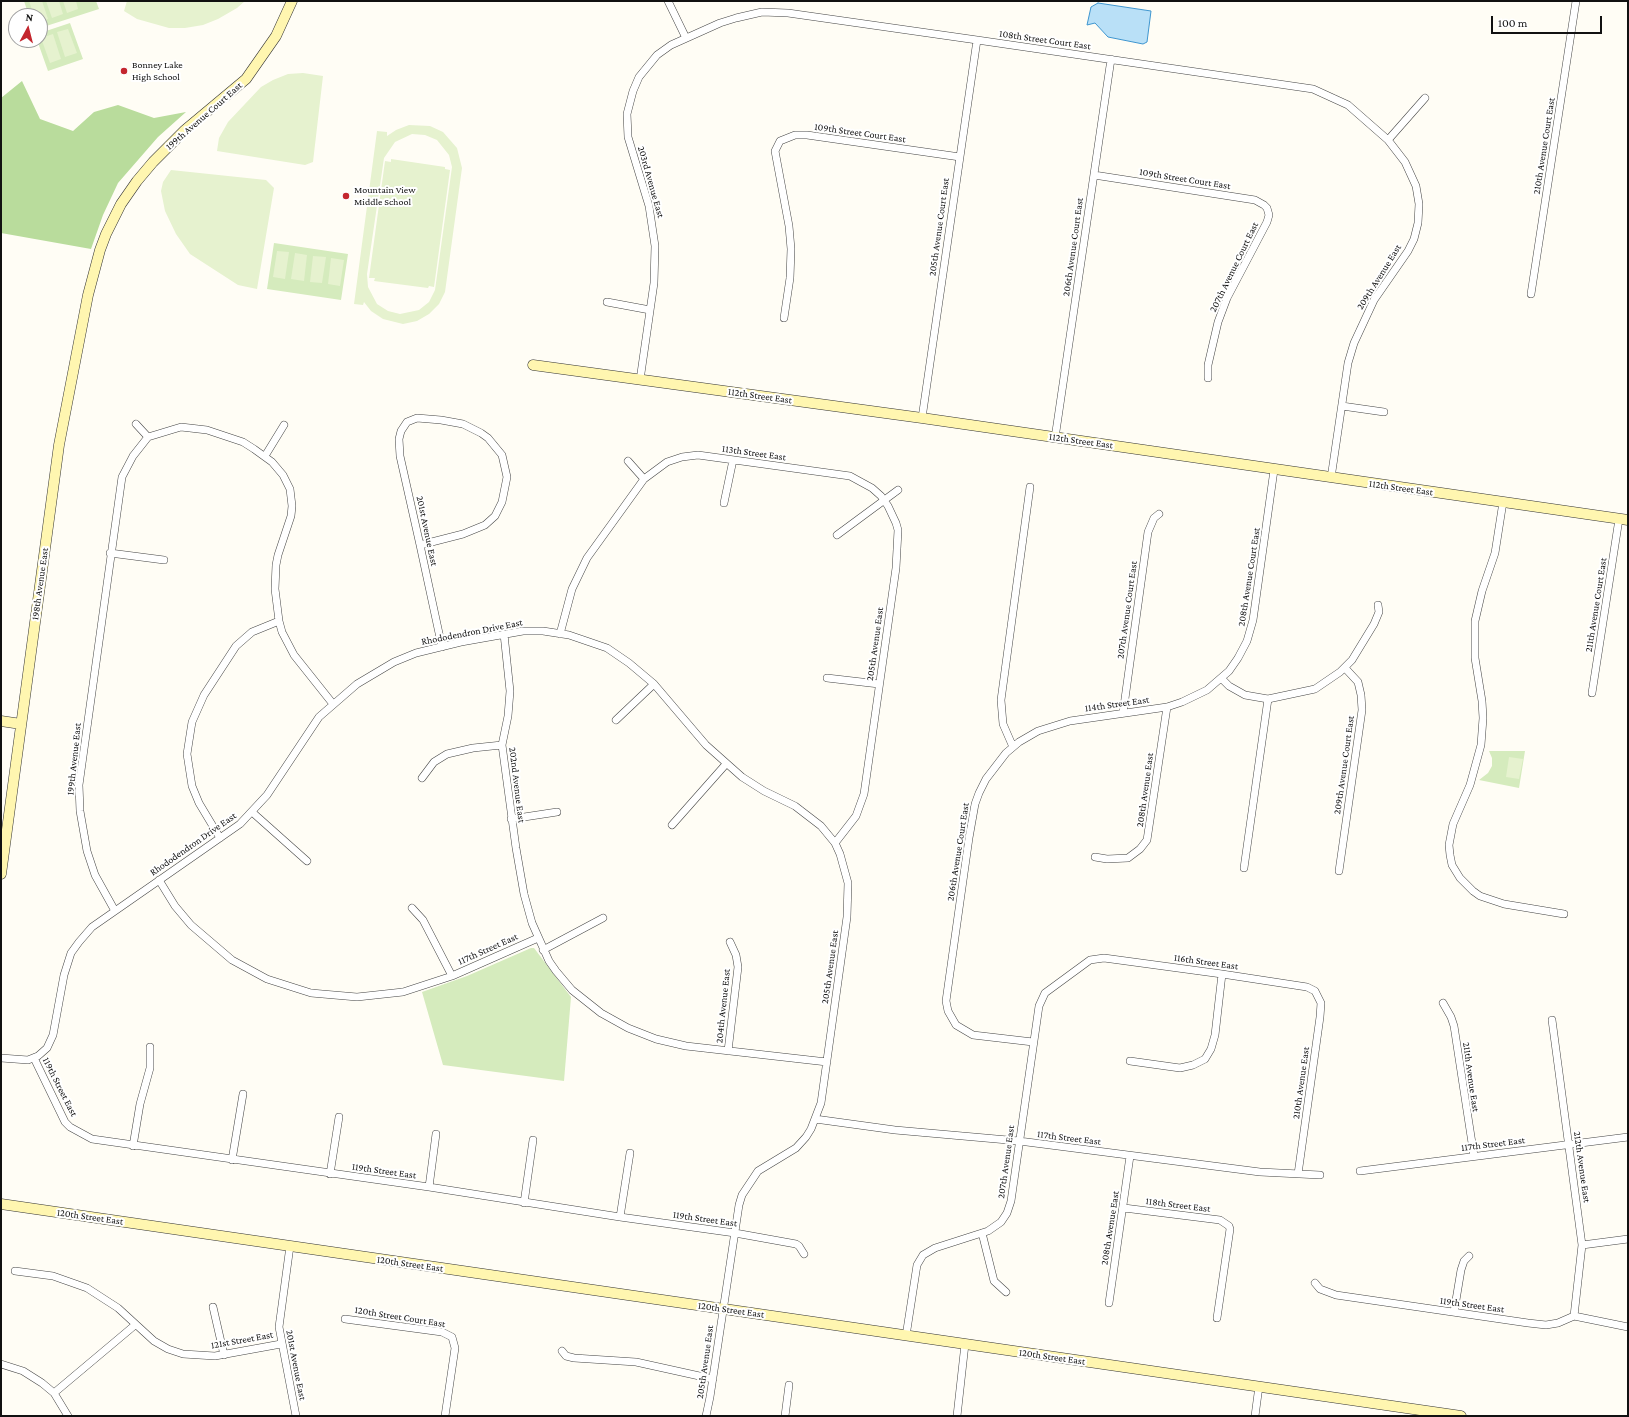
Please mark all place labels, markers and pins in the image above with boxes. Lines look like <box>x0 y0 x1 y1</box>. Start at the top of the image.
place label: Bonney Lake High School <box>132 59 183 82</box>
marker: Bonney Lake High School <box>119 66 129 76</box>
place label: Mountain View Middle School <box>354 184 416 208</box>
marker: Mountain View Middle School <box>341 191 351 201</box>

